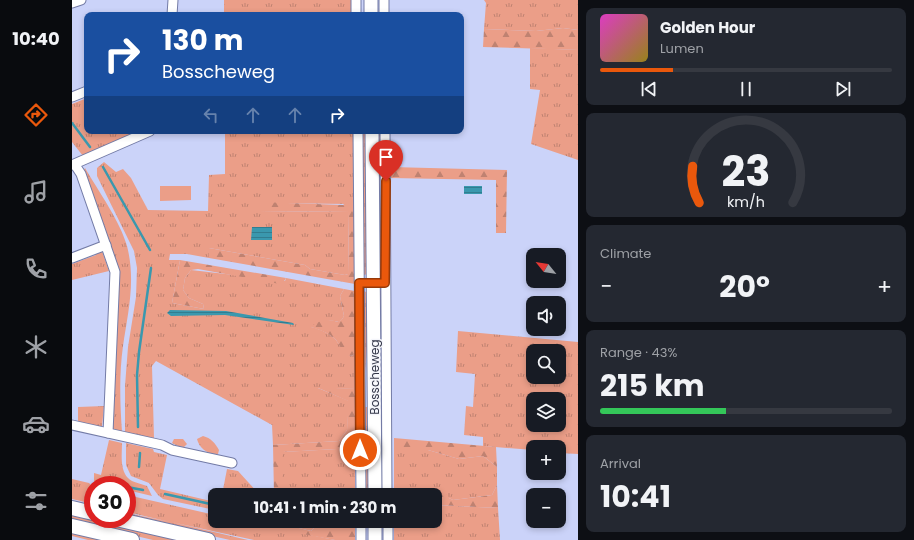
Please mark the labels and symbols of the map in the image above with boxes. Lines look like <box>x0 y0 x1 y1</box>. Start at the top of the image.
pin <box>369 140 403 181</box>
north arrow <box>526 248 566 288</box>
street label: Bosscheweg <box>366 339 383 415</box>
position arrow <box>339 429 381 471</box>
speed limit sign: 30 <box>84 476 136 528</box>

